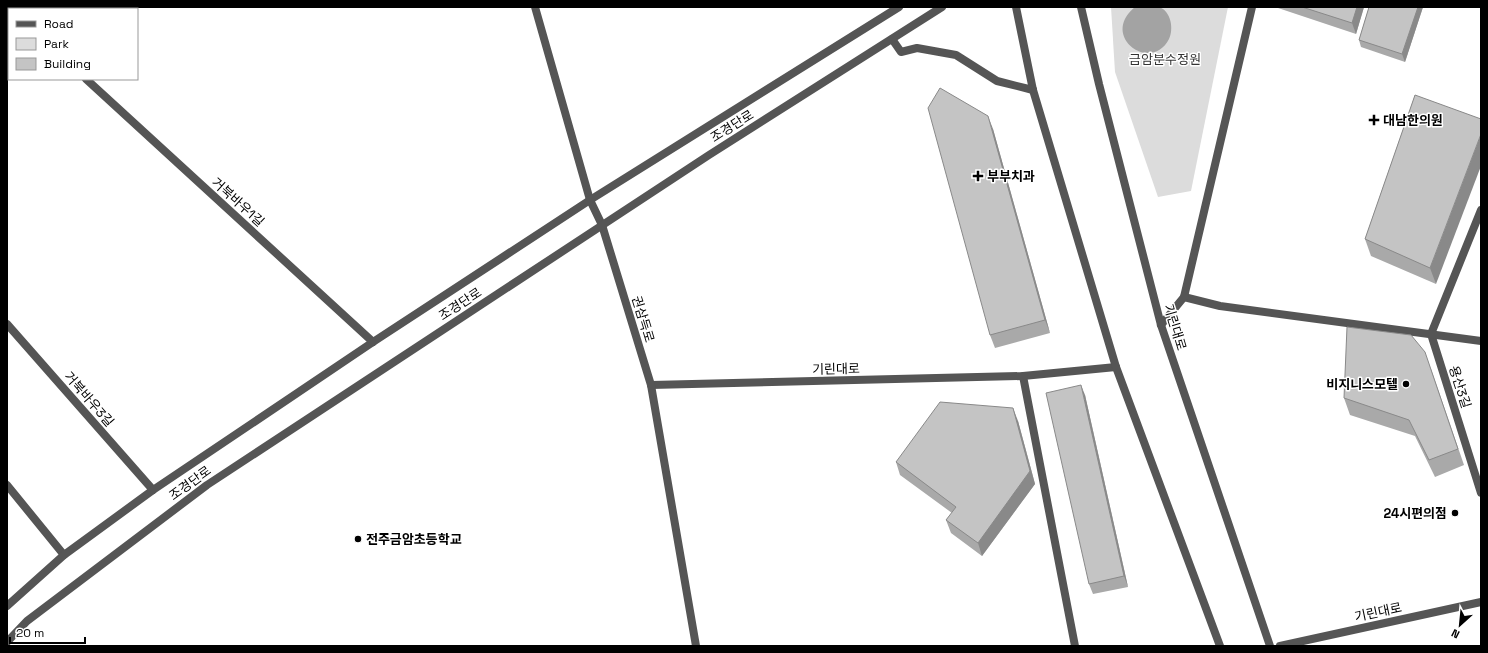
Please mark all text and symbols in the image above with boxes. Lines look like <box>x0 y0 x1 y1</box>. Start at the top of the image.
legend <box>8 8 138 80</box>
text: Road <box>44 16 73 32</box>
text: Park <box>44 36 69 52</box>
park label: 금암분수정원 <box>1129 51 1201 68</box>
text: Building <box>44 56 91 72</box>
street label: 조경단로 <box>707 106 757 146</box>
place label: 대남한의원 <box>1383 112 1443 129</box>
marker: 대남한의원 <box>1368 114 1380 126</box>
place label: 부부치과 <box>987 168 1035 185</box>
marker: 부부치과 <box>972 170 984 182</box>
street label: 거북바우1길 <box>208 174 268 230</box>
street label: 조경단로 <box>435 284 485 324</box>
street label: 권삼득로 <box>628 294 658 344</box>
street label: 기린대로 <box>1160 302 1190 352</box>
street label: 기린대로 <box>812 360 860 378</box>
street label: 용산3길 <box>1445 364 1475 410</box>
street label: 거북바우3길 <box>60 368 118 430</box>
place label: 비지니스모텔 <box>1326 376 1398 393</box>
marker: 비지니스모텔 <box>1401 379 1411 389</box>
street label: 조경단로 <box>166 462 214 504</box>
place label: 24시편의점 <box>1383 505 1447 522</box>
marker: 24시편의점 <box>1450 508 1460 518</box>
place label: 전주금암초등학교 <box>366 531 462 548</box>
marker: 전주금암초등학교 <box>353 534 363 544</box>
street label: 기린대로 <box>1353 599 1403 625</box>
north arrow <box>1440 605 1480 645</box>
scale bar <box>10 619 85 645</box>
text: 20 m <box>16 625 44 641</box>
text: N <box>1449 626 1462 642</box>

